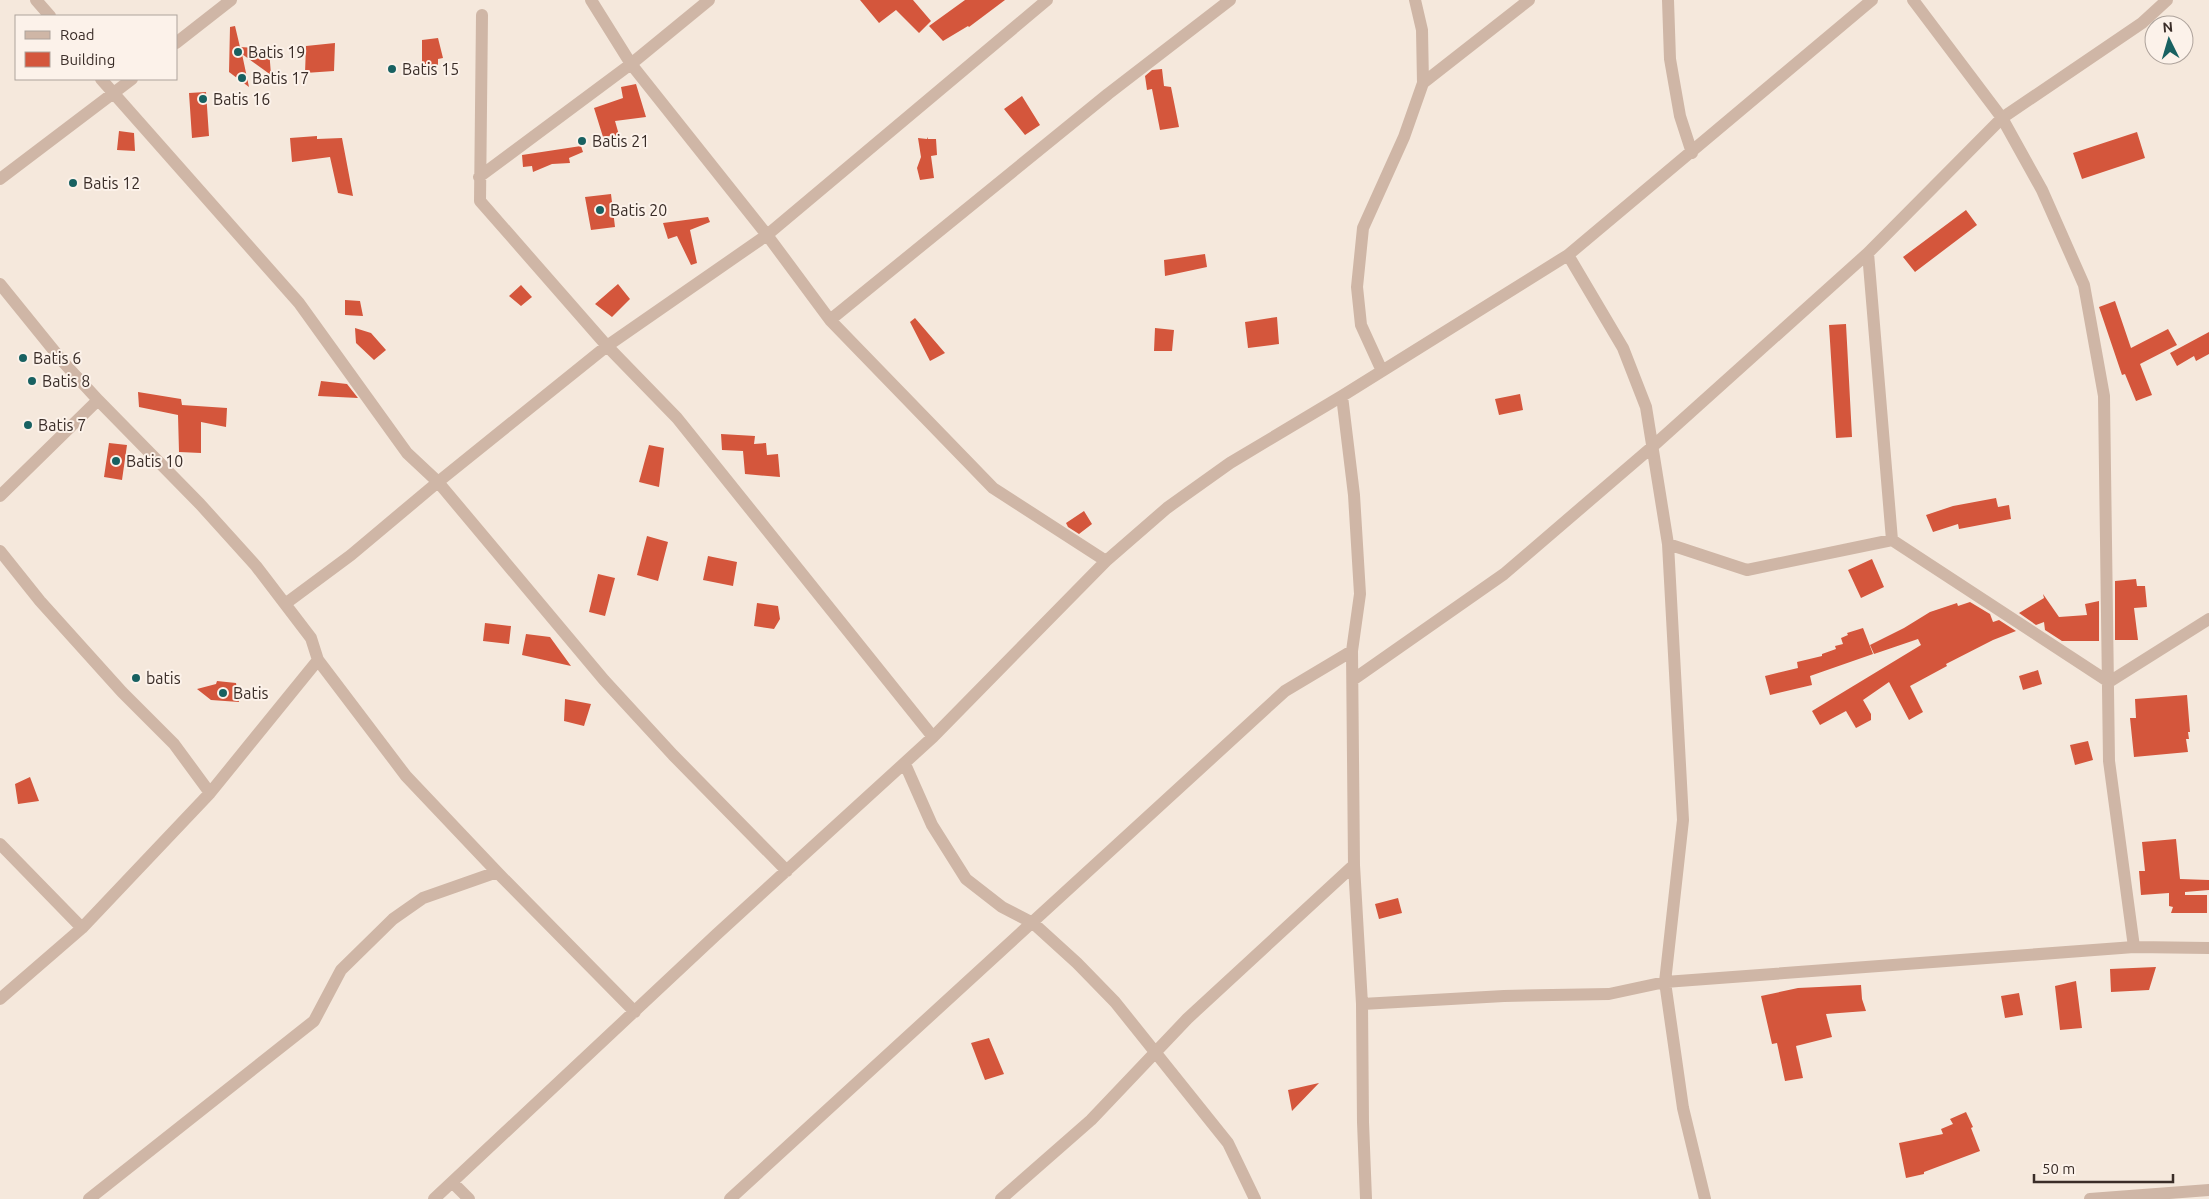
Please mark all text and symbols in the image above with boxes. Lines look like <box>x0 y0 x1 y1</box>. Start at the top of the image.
legend <box>15 15 178 80</box>
north arrow <box>2144 15 2194 65</box>
text: N <box>2162 19 2174 35</box>
text: Road <box>60 26 95 43</box>
place label: Batis 19 <box>248 43 305 61</box>
marker: Batis 19 <box>232 46 244 58</box>
text: Building <box>60 51 115 68</box>
place label: Batis 15 <box>402 60 459 78</box>
marker: Batis 15 <box>386 63 398 75</box>
place label: Batis 17 <box>252 69 309 87</box>
marker: Batis 17 <box>236 72 248 84</box>
place label: Batis 16 <box>213 90 270 108</box>
marker: Batis 16 <box>197 93 209 105</box>
place label: Batis 21 <box>592 132 649 150</box>
marker: Batis 21 <box>576 135 588 147</box>
place label: Batis 12 <box>83 174 140 192</box>
marker: Batis 12 <box>67 177 79 189</box>
place label: Batis 20 <box>610 201 667 219</box>
marker: Batis 20 <box>594 204 606 216</box>
place label: Batis 6 <box>33 349 81 367</box>
marker: Batis 6 <box>17 352 29 364</box>
place label: Batis 8 <box>42 372 90 390</box>
marker: Batis 8 <box>26 375 38 387</box>
place label: Batis 7 <box>38 416 86 434</box>
marker: Batis 7 <box>22 419 34 431</box>
place label: Batis 10 <box>126 452 183 470</box>
marker: Batis 10 <box>110 455 122 467</box>
place label: batis <box>146 669 181 687</box>
marker: batis <box>130 672 142 684</box>
place label: Batis <box>233 684 269 702</box>
marker: Batis <box>217 687 229 699</box>
scale bar <box>2034 1152 2173 1184</box>
text: 50 m <box>2042 1160 2075 1177</box>

